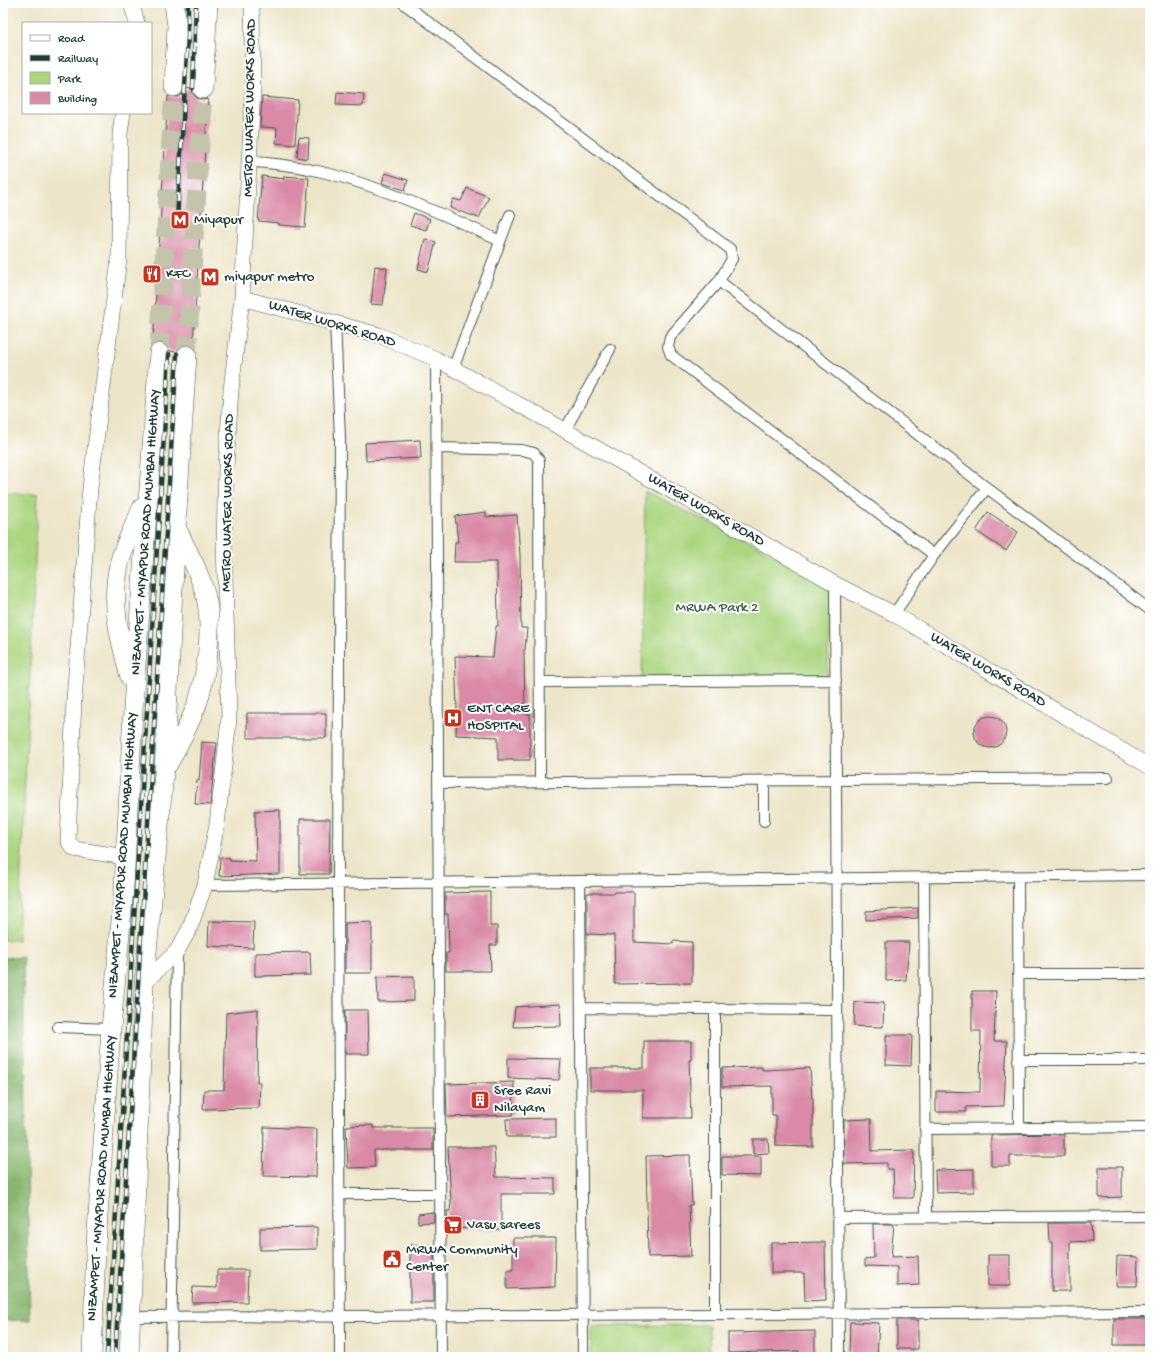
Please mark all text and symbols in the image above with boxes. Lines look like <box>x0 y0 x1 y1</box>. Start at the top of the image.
street label: METRO WATER WORKS ROAD <box>239 19 261 197</box>
legend <box>22 22 152 114</box>
text: Road <box>58 33 85 47</box>
text: Railway <box>58 53 98 67</box>
text: Park <box>57 73 83 87</box>
text: Building <box>57 93 97 107</box>
metro station icon: Miyapur <box>169 209 191 231</box>
place label: Miyapur <box>194 211 245 229</box>
restaurant icon: KFC <box>141 263 163 285</box>
place label: KFC <box>166 265 191 283</box>
metro station icon: miyapur metro <box>199 266 221 288</box>
place label: miyapur metro <box>224 268 315 286</box>
street label: WATER WORKS ROAD <box>266 296 398 352</box>
street label: NIZAMPET - MIYAPUR ROAD MUMBAI HIGHWAY <box>127 388 165 676</box>
street label: METRO WATER WORKS ROAD <box>217 414 239 592</box>
street label: WATER WORKS ROAD <box>644 469 768 551</box>
park label: MRWA Park 2 <box>676 599 758 617</box>
street label: WATER WORKS ROAD <box>927 628 1049 712</box>
place label: ENT CARE HOSPITAL <box>467 700 530 735</box>
hospital icon: ENT CARE HOSPITAL <box>442 707 464 729</box>
street label: NIZAMPET - MIYAPUR ROAD MUMBAI HIGHWAY <box>104 711 142 999</box>
street label: NIZAMPET - MIYAPUR ROAD MUMBAI HIGHWAY <box>83 1034 121 1322</box>
place label: Sree Ravi Nilayam <box>494 1082 551 1117</box>
building icon: Sree Ravi Nilayam <box>469 1089 491 1111</box>
supermarket icon: Vasu sarees <box>442 1214 464 1236</box>
place label: Vasu sarees <box>466 1216 540 1234</box>
place label: MRWA Community Center <box>406 1241 518 1276</box>
public building icon: MRWA Community Center <box>381 1248 403 1270</box>

